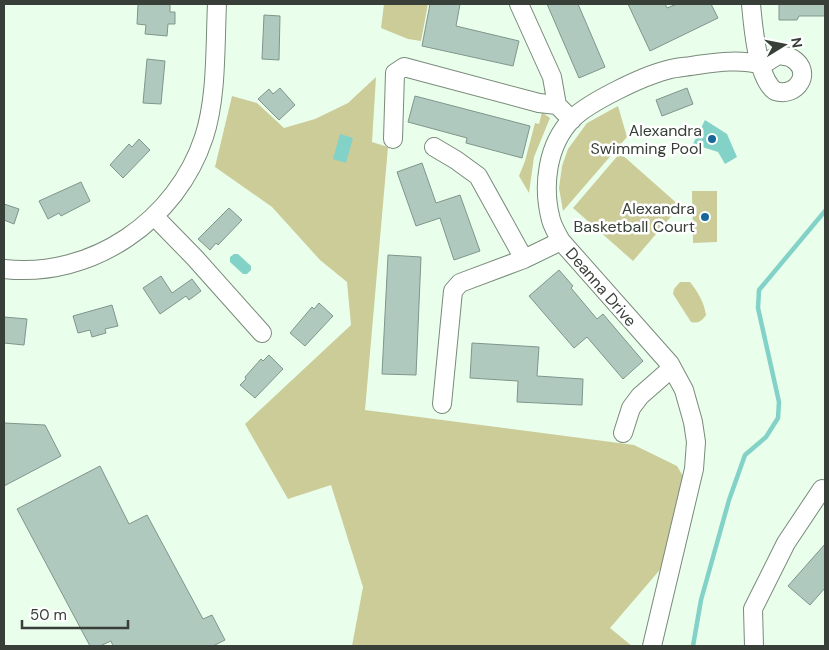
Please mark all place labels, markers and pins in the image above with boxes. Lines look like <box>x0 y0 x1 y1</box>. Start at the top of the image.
place label: Alexandra Swimming Pool <box>591 120 702 159</box>
marker: Alexandra Swimming Pool <box>706 133 718 145</box>
place label: Alexandra Basketball Court <box>574 198 695 237</box>
marker: Alexandra Basketball Court <box>699 211 711 223</box>

